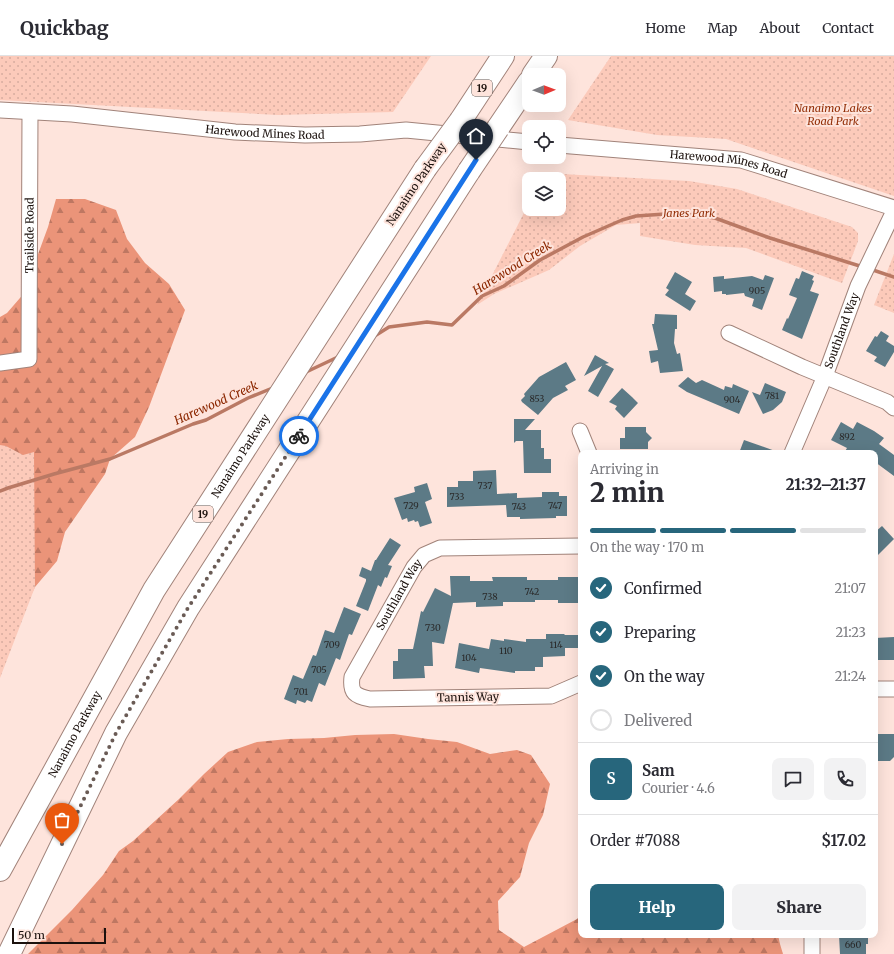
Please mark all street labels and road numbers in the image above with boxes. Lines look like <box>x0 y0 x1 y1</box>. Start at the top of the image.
road number: 19 <box>472 80 492 96</box>
street label: Harewood Mines Road <box>205 122 325 142</box>
street label: Nanaimo Parkway <box>383 139 449 228</box>
street label: Harewood Mines Road <box>669 147 789 181</box>
street label: Trailside Road <box>22 197 37 273</box>
street label: Southland Way <box>821 290 862 371</box>
street label: Nanaimo Parkway <box>208 411 273 500</box>
road number: 19 <box>193 506 213 522</box>
street label: Southland Way <box>373 555 425 633</box>
street label: Nanaimo Parkway <box>45 688 104 780</box>
street label: Tannis Way <box>437 689 500 705</box>

